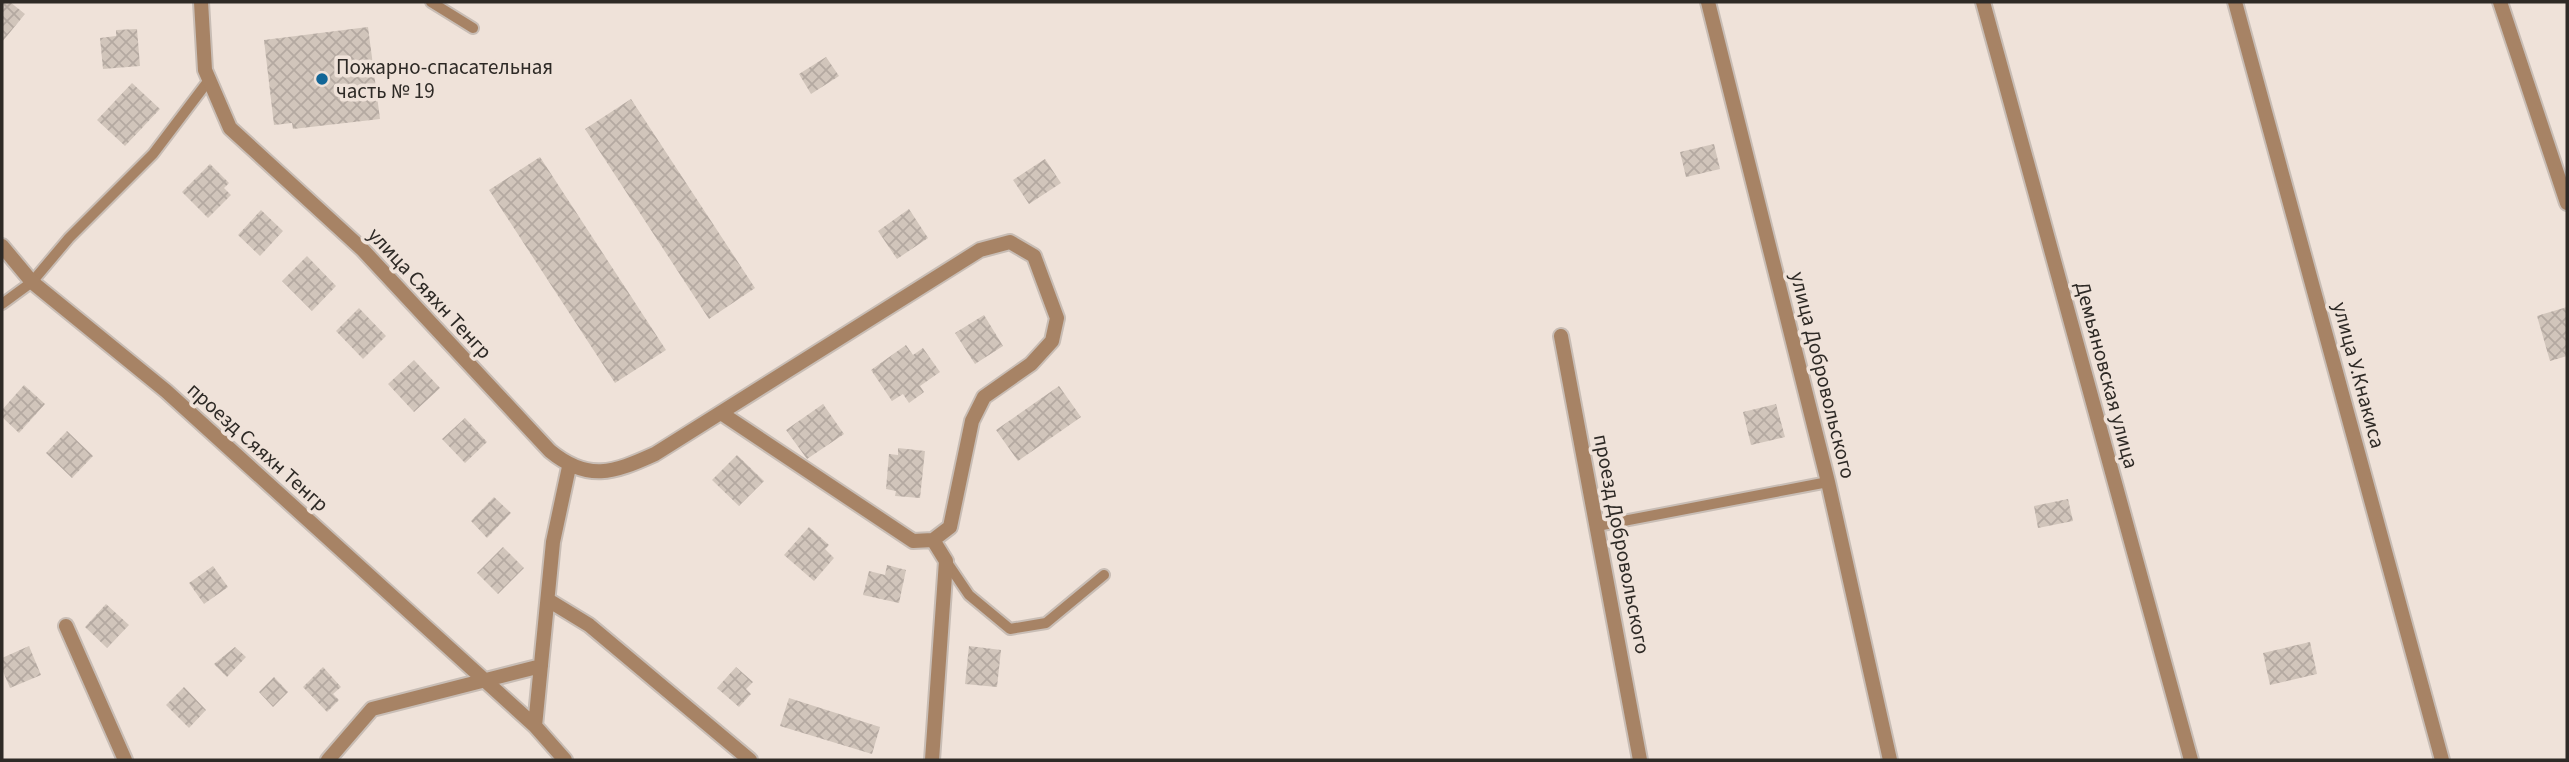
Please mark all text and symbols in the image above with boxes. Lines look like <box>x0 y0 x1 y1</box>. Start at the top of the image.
place label: Пожарно-спасательная часть № 19 <box>336 52 553 106</box>
marker: Пожарно-спасательная часть № 19 <box>314 71 330 87</box>
street label: улица Сяяхн Тенгр <box>361 220 499 366</box>
street label: улица Добровольского <box>1783 268 1863 482</box>
street label: Демьяновская улица <box>2068 278 2146 472</box>
street label: улица У.Кнакиса <box>2325 299 2393 451</box>
street label: проезд Сяяхн Тенгр <box>181 375 335 519</box>
street label: проезд Добровольского <box>1586 432 1658 656</box>

